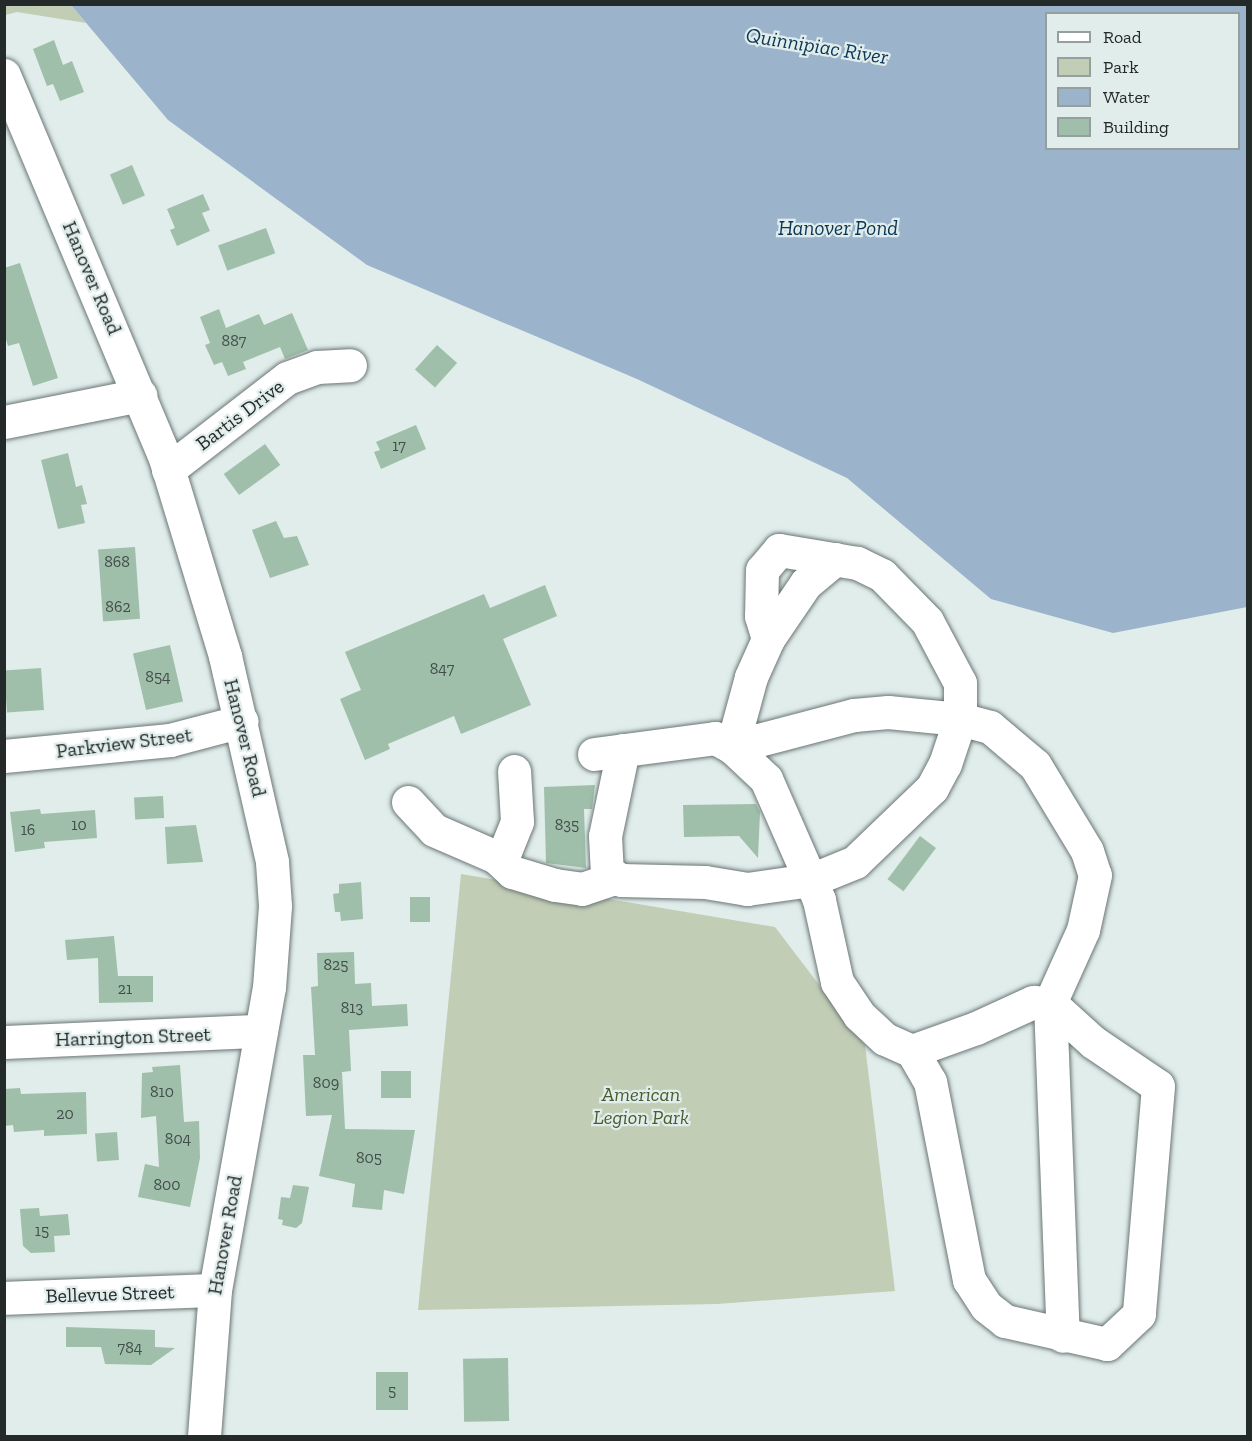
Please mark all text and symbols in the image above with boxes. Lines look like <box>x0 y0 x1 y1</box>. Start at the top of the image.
legend <box>1045 12 1240 150</box>
water label: Quinnipiac River <box>744 22 890 70</box>
text: Road <box>1103 26 1142 48</box>
text: Park <box>1103 56 1139 78</box>
text: Water <box>1103 86 1150 108</box>
text: Building <box>1103 116 1169 138</box>
water label: Hanover Pond <box>778 215 898 241</box>
street label: Hanover Road <box>57 218 127 338</box>
house number: 887 <box>222 331 246 351</box>
street label: Bartis Drive <box>191 374 289 456</box>
house number: 17 <box>392 436 406 456</box>
house number: 868 <box>104 552 130 572</box>
house number: 862 <box>105 597 131 617</box>
house number: 847 <box>430 659 454 679</box>
house number: 854 <box>145 667 171 687</box>
street label: Hanover Road <box>219 676 271 800</box>
street label: Parkview Street <box>54 723 194 763</box>
house number: 10 <box>71 815 87 835</box>
house number: 835 <box>555 815 579 835</box>
house number: 16 <box>21 820 35 840</box>
house number: 825 <box>323 955 349 975</box>
house number: 21 <box>118 979 132 999</box>
house number: 813 <box>341 998 363 1018</box>
street label: Harrington Street <box>55 1022 211 1052</box>
house number: 809 <box>313 1073 339 1093</box>
house number: 810 <box>150 1082 174 1102</box>
park label: American Legion Park <box>593 1082 689 1129</box>
house number: 20 <box>56 1104 74 1124</box>
house number: 804 <box>165 1129 191 1149</box>
house number: 805 <box>356 1148 382 1168</box>
street label: Hanover Road <box>203 1173 247 1297</box>
house number: 800 <box>153 1175 181 1195</box>
house number: 15 <box>35 1221 49 1241</box>
street label: Bellevue Street <box>45 1280 175 1308</box>
house number: 784 <box>118 1338 142 1358</box>
house number: 5 <box>388 1381 396 1401</box>

